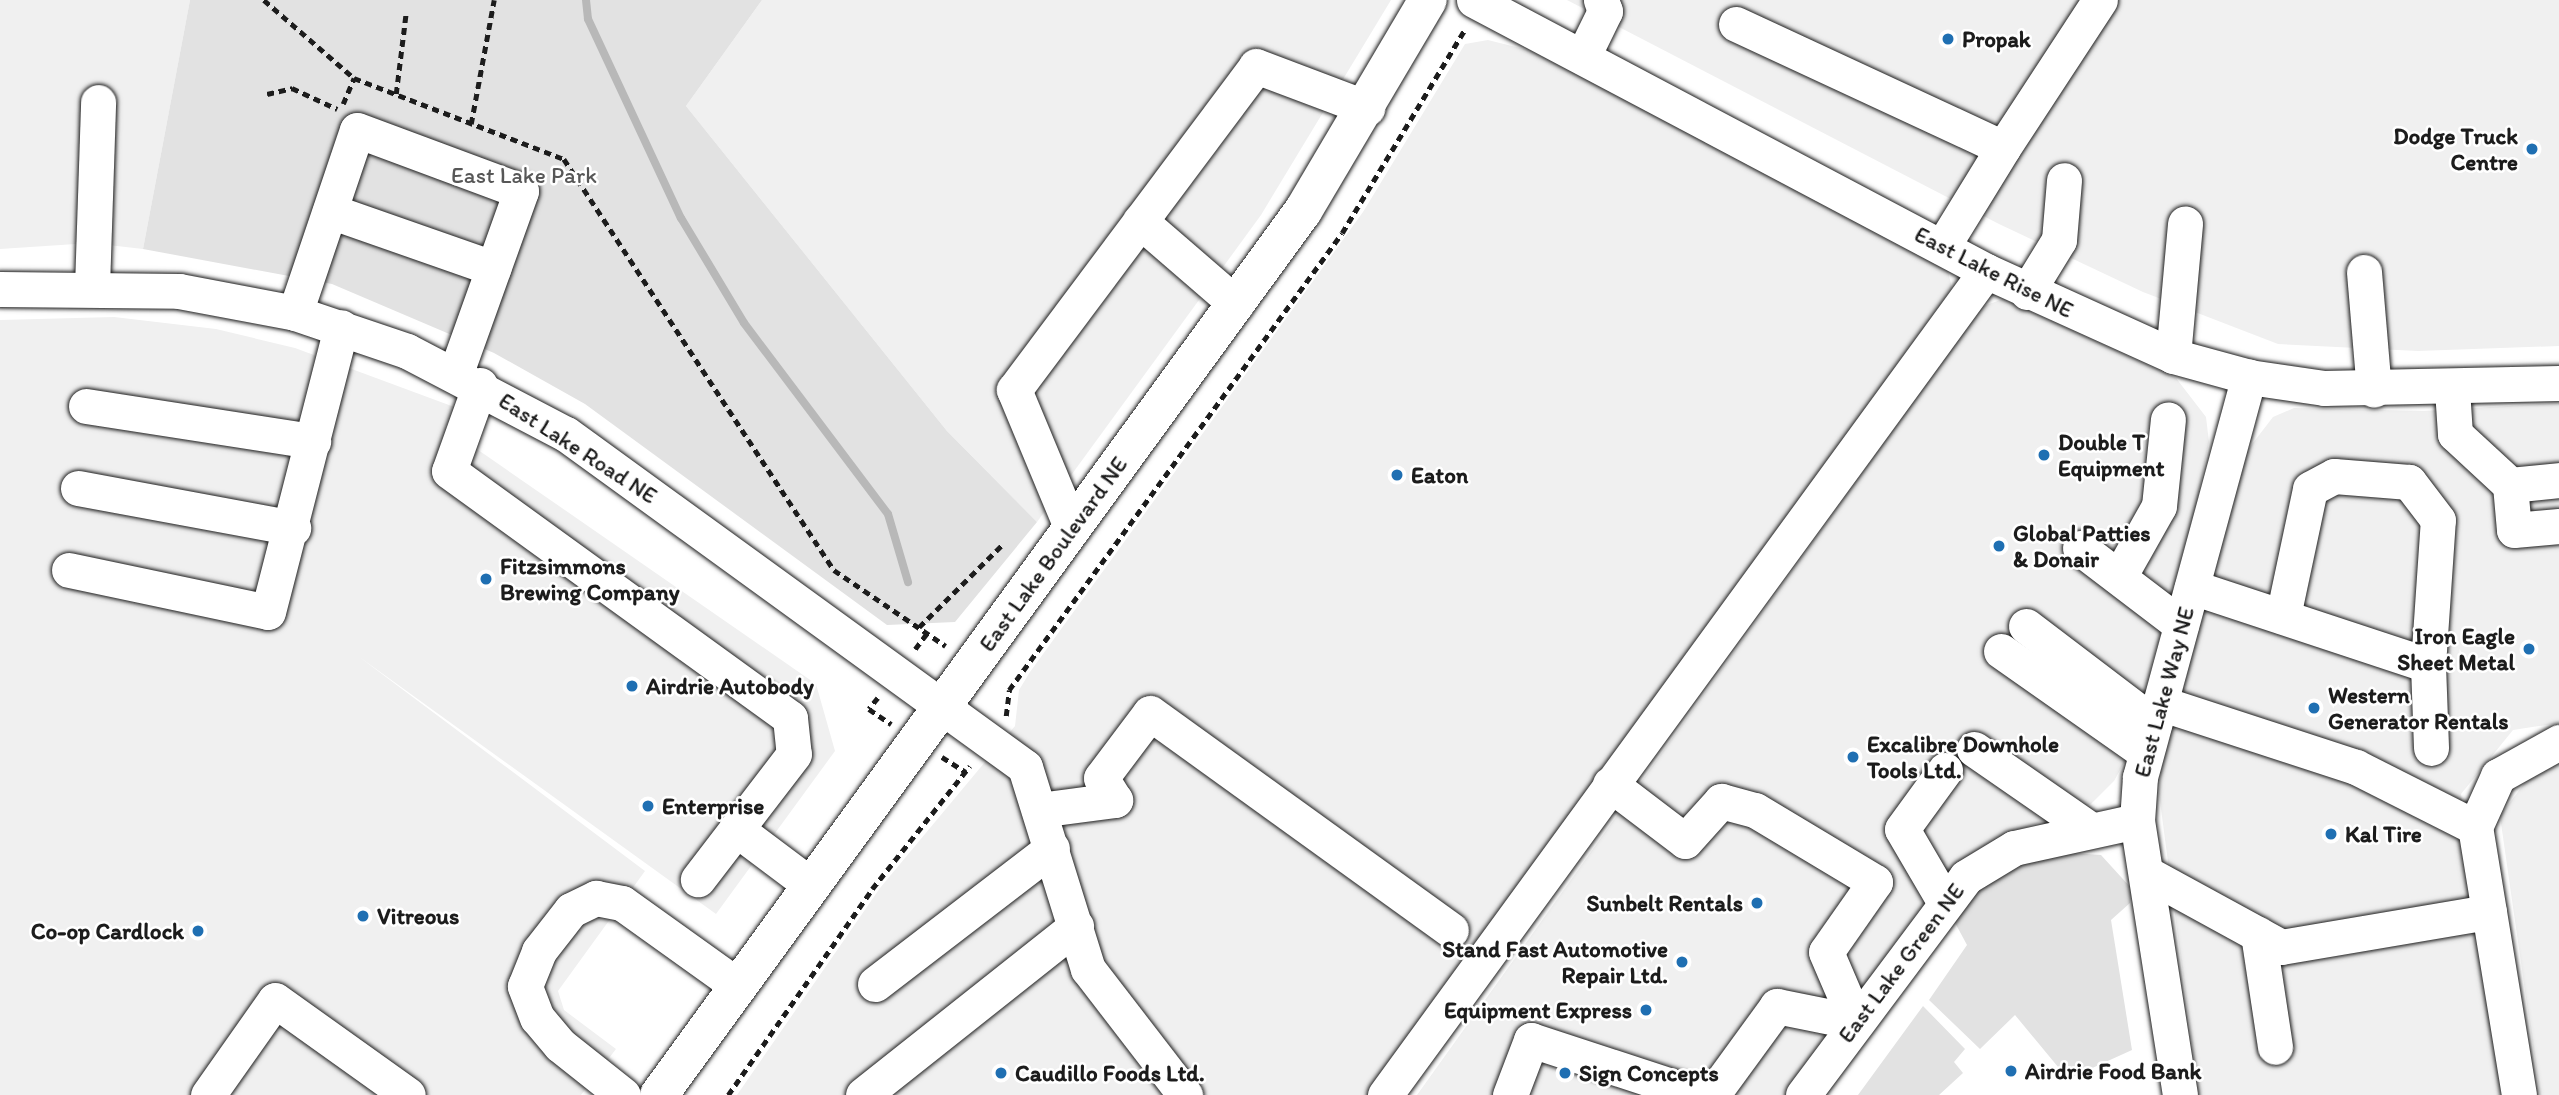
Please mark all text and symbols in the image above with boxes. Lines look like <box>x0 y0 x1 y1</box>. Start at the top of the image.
place label: Propak <box>1962 25 2031 53</box>
marker: Propak <box>1940 31 1956 47</box>
place label: Dodge Truck Centre <box>2395 122 2518 176</box>
marker: Dodge Truck Centre <box>2524 141 2540 157</box>
park label: East Lake Park <box>451 161 597 189</box>
street label: East Lake Rise NE <box>1910 220 2078 324</box>
street label: East Lake Road NE <box>494 387 662 509</box>
place label: Double T Equipment <box>2058 428 2164 482</box>
marker: Double T Equipment <box>2036 447 2052 463</box>
street label: East Lake Boulevard NE <box>973 451 1133 657</box>
place label: Eaton <box>1411 461 1468 489</box>
marker: Eaton <box>1389 467 1405 483</box>
place label: Global Patties & Donair <box>2013 519 2150 573</box>
marker: Global Patties & Donair <box>1991 538 2007 554</box>
place label: Fitzsimmons Brewing Company <box>500 552 679 606</box>
marker: Fitzsimmons Brewing Company <box>478 571 494 587</box>
street label: East Lake Way NE <box>2128 604 2200 780</box>
place label: Iron Eagle Sheet Metal <box>2399 622 2515 676</box>
marker: Iron Eagle Sheet Metal <box>2521 641 2537 657</box>
place label: Airdrie Autobody <box>646 672 814 700</box>
marker: Airdrie Autobody <box>624 678 640 694</box>
place label: Western Generator Rentals <box>2328 681 2508 735</box>
marker: Western Generator Rentals <box>2306 700 2322 716</box>
place label: Excalibre Downhole Tools Ltd. <box>1867 730 2059 784</box>
marker: Excalibre Downhole Tools Ltd. <box>1845 749 1861 765</box>
place label: Enterprise <box>662 792 764 820</box>
marker: Enterprise <box>640 798 656 814</box>
place label: Kal Tire <box>2345 820 2422 848</box>
marker: Kal Tire <box>2323 826 2339 842</box>
street label: East Lake Green NE <box>1832 878 1970 1048</box>
place label: Sunbelt Rentals <box>1587 889 1743 917</box>
marker: Sunbelt Rentals <box>1749 895 1765 911</box>
place label: Vitreous <box>377 902 459 930</box>
marker: Vitreous <box>355 908 371 924</box>
place label: Co-op Cardlock <box>30 917 184 945</box>
marker: Co-op Cardlock <box>190 923 206 939</box>
place label: Stand Fast Automotive Repair Ltd. <box>1444 935 1668 989</box>
marker: Stand Fast Automotive Repair Ltd. <box>1674 954 1690 970</box>
place label: Equipment Express <box>1445 996 1632 1024</box>
marker: Equipment Express <box>1638 1002 1654 1018</box>
place label: Airdrie Food Bank <box>2025 1057 2202 1085</box>
place label: Caudillo Foods Ltd. <box>1015 1059 1204 1087</box>
place label: Sign Concepts <box>1579 1059 1719 1087</box>
marker: Airdrie Food Bank <box>2003 1063 2019 1079</box>
marker: Caudillo Foods Ltd. <box>993 1065 1009 1081</box>
marker: Sign Concepts <box>1557 1065 1573 1081</box>

